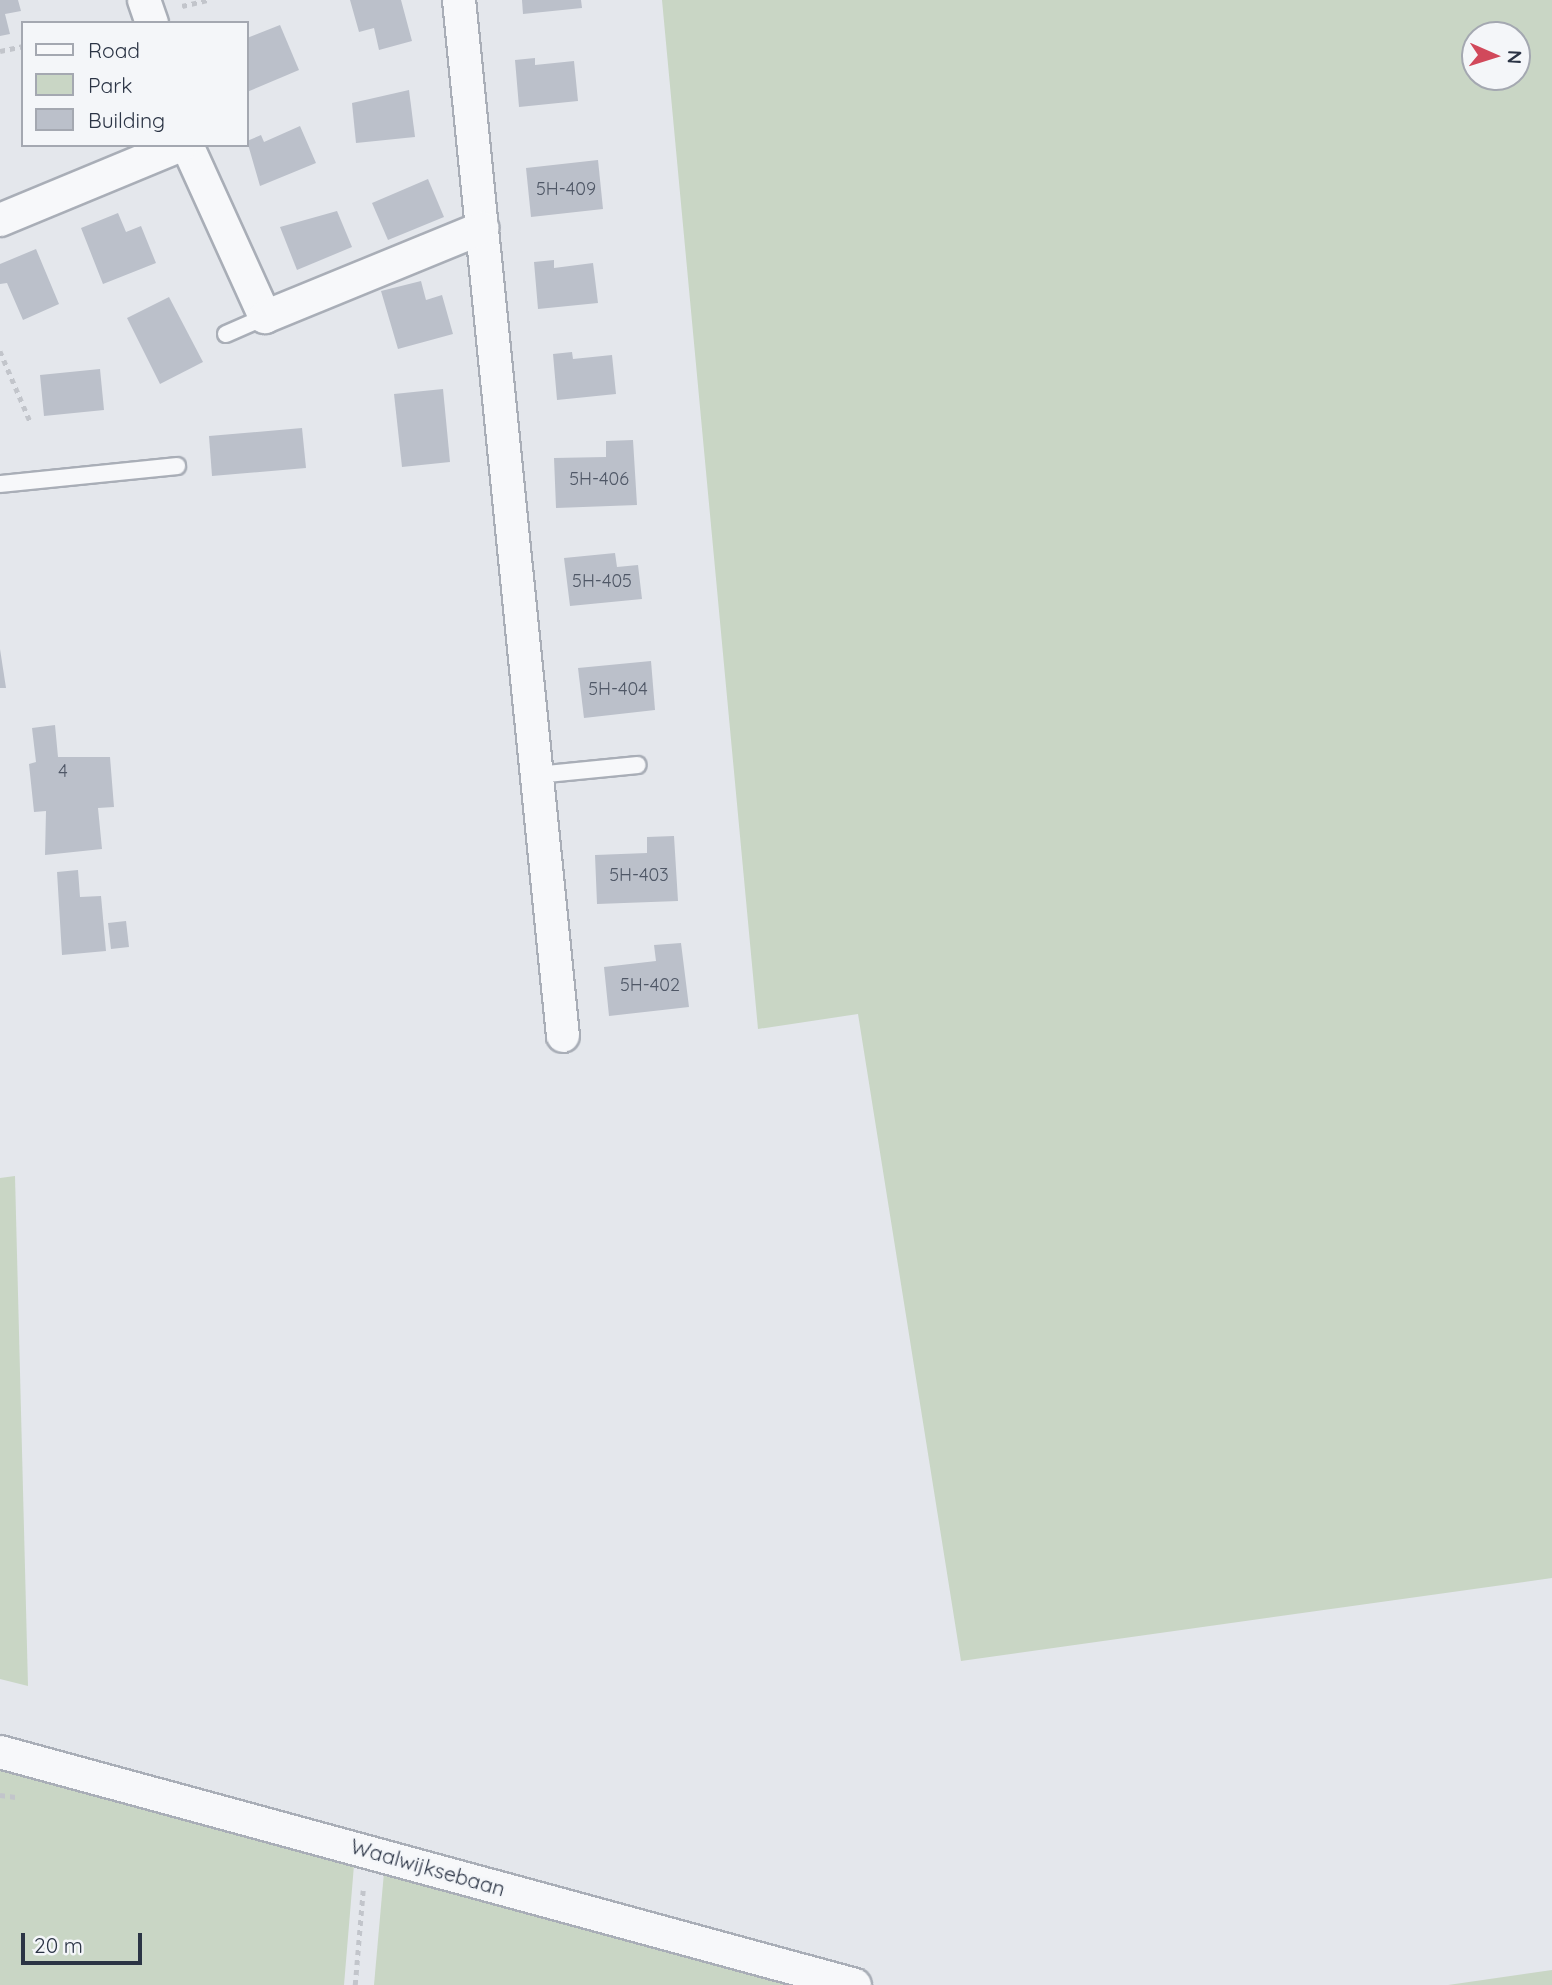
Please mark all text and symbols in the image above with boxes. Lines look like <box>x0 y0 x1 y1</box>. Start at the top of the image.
legend <box>21 21 248 147</box>
north arrow <box>1461 21 1531 91</box>
text: Road <box>88 37 140 63</box>
text: N <box>1503 49 1527 65</box>
text: Park <box>88 72 132 98</box>
text: Building <box>88 107 165 133</box>
house number: 5H-409 <box>536 178 596 200</box>
house number: 5H-406 <box>569 468 629 490</box>
house number: 5H-405 <box>572 570 632 592</box>
house number: 5H-404 <box>588 678 648 700</box>
house number: 4 <box>58 760 68 782</box>
house number: 5H-403 <box>609 864 669 886</box>
house number: 5H-402 <box>620 974 680 996</box>
street label: Waalwijksebaan <box>348 1833 508 1901</box>
scale bar <box>24 1918 145 1962</box>
text: 20 m <box>34 1932 83 1958</box>

